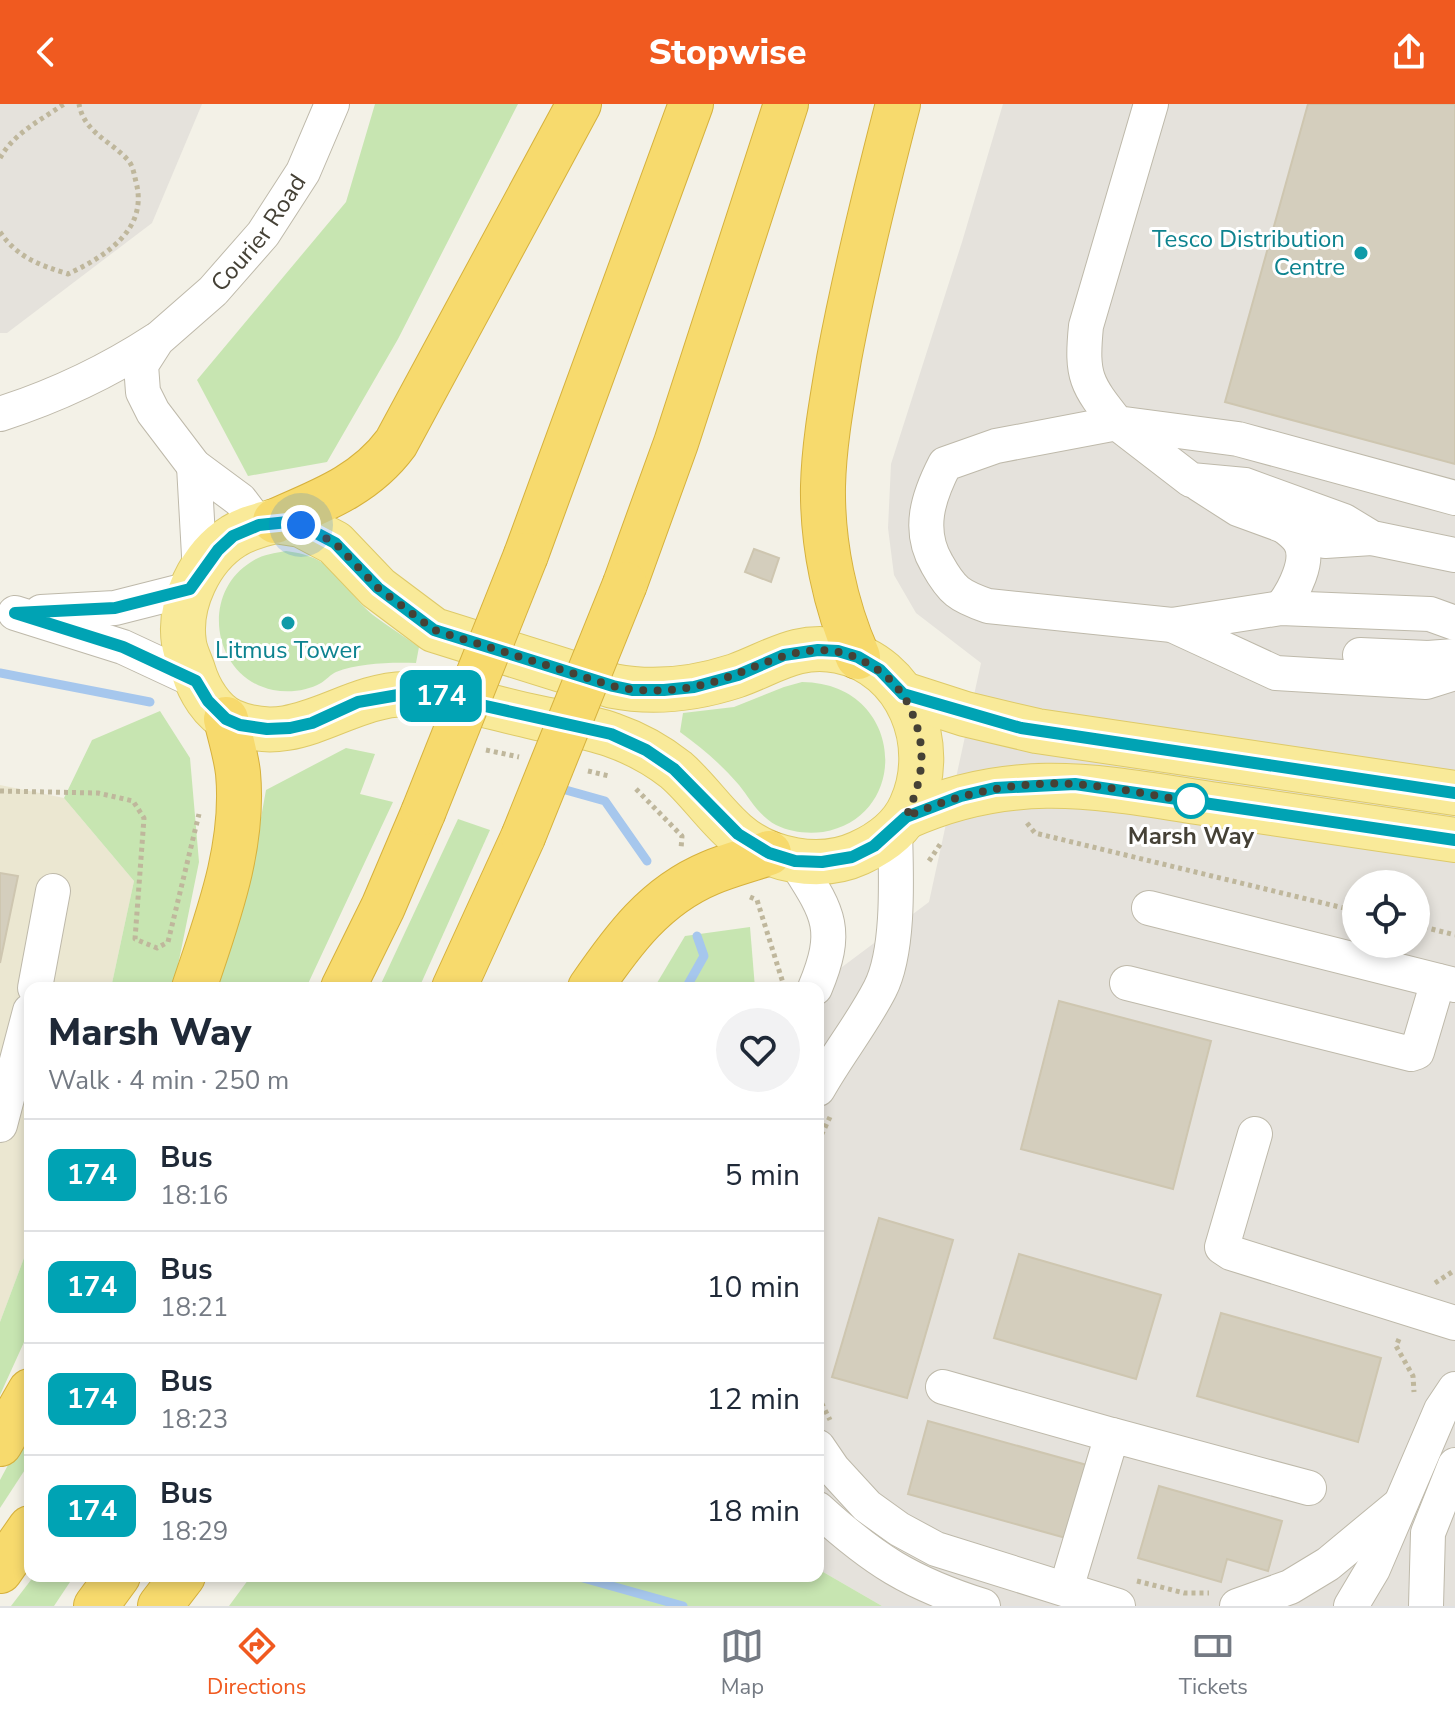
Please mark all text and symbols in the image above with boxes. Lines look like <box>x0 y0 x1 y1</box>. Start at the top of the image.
text: Stopwise <box>648 28 807 77</box>
icon: back <box>24 30 68 74</box>
icon: share <box>1387 30 1431 74</box>
street label: Courier Road <box>204 168 313 298</box>
place label: Tesco Distribution Centre <box>1152 223 1345 283</box>
marker: Tesco Distribution Centre <box>1352 244 1370 262</box>
your location <box>281 505 321 545</box>
marker: Litmus Tower <box>279 614 297 632</box>
place label: Litmus Tower <box>215 634 361 666</box>
line badge: 174 <box>395 670 487 722</box>
text: 174 <box>416 677 466 715</box>
marker: Marsh Way <box>1174 784 1208 818</box>
place label: Marsh Way <box>1128 820 1255 852</box>
map controls <box>1342 870 1430 958</box>
button: locate <box>1342 870 1430 958</box>
text: Marsh Way <box>48 1007 251 1058</box>
button: heart <box>716 1008 800 1092</box>
text: Walk · 4 min · 250 m <box>48 1063 289 1098</box>
text: Bus <box>160 1137 213 1178</box>
text: 5 min <box>725 1155 800 1196</box>
text: 174 <box>67 1156 117 1194</box>
text: 18:16 <box>160 1178 228 1213</box>
text: Bus <box>160 1249 213 1290</box>
text: 10 min <box>707 1267 800 1308</box>
text: 174 <box>67 1268 117 1306</box>
text: 18:21 <box>160 1290 228 1325</box>
text: Bus <box>160 1361 213 1402</box>
text: 12 min <box>707 1379 800 1420</box>
text: 174 <box>67 1380 117 1418</box>
text: 18:23 <box>160 1402 228 1437</box>
text: Bus <box>160 1473 213 1514</box>
text: 18 min <box>707 1491 800 1532</box>
text: 174 <box>67 1492 117 1530</box>
text: 18:29 <box>160 1514 228 1549</box>
tab: Directions <box>207 1624 306 1702</box>
tab: Map <box>720 1624 764 1702</box>
tab: Tickets <box>1179 1624 1248 1702</box>

